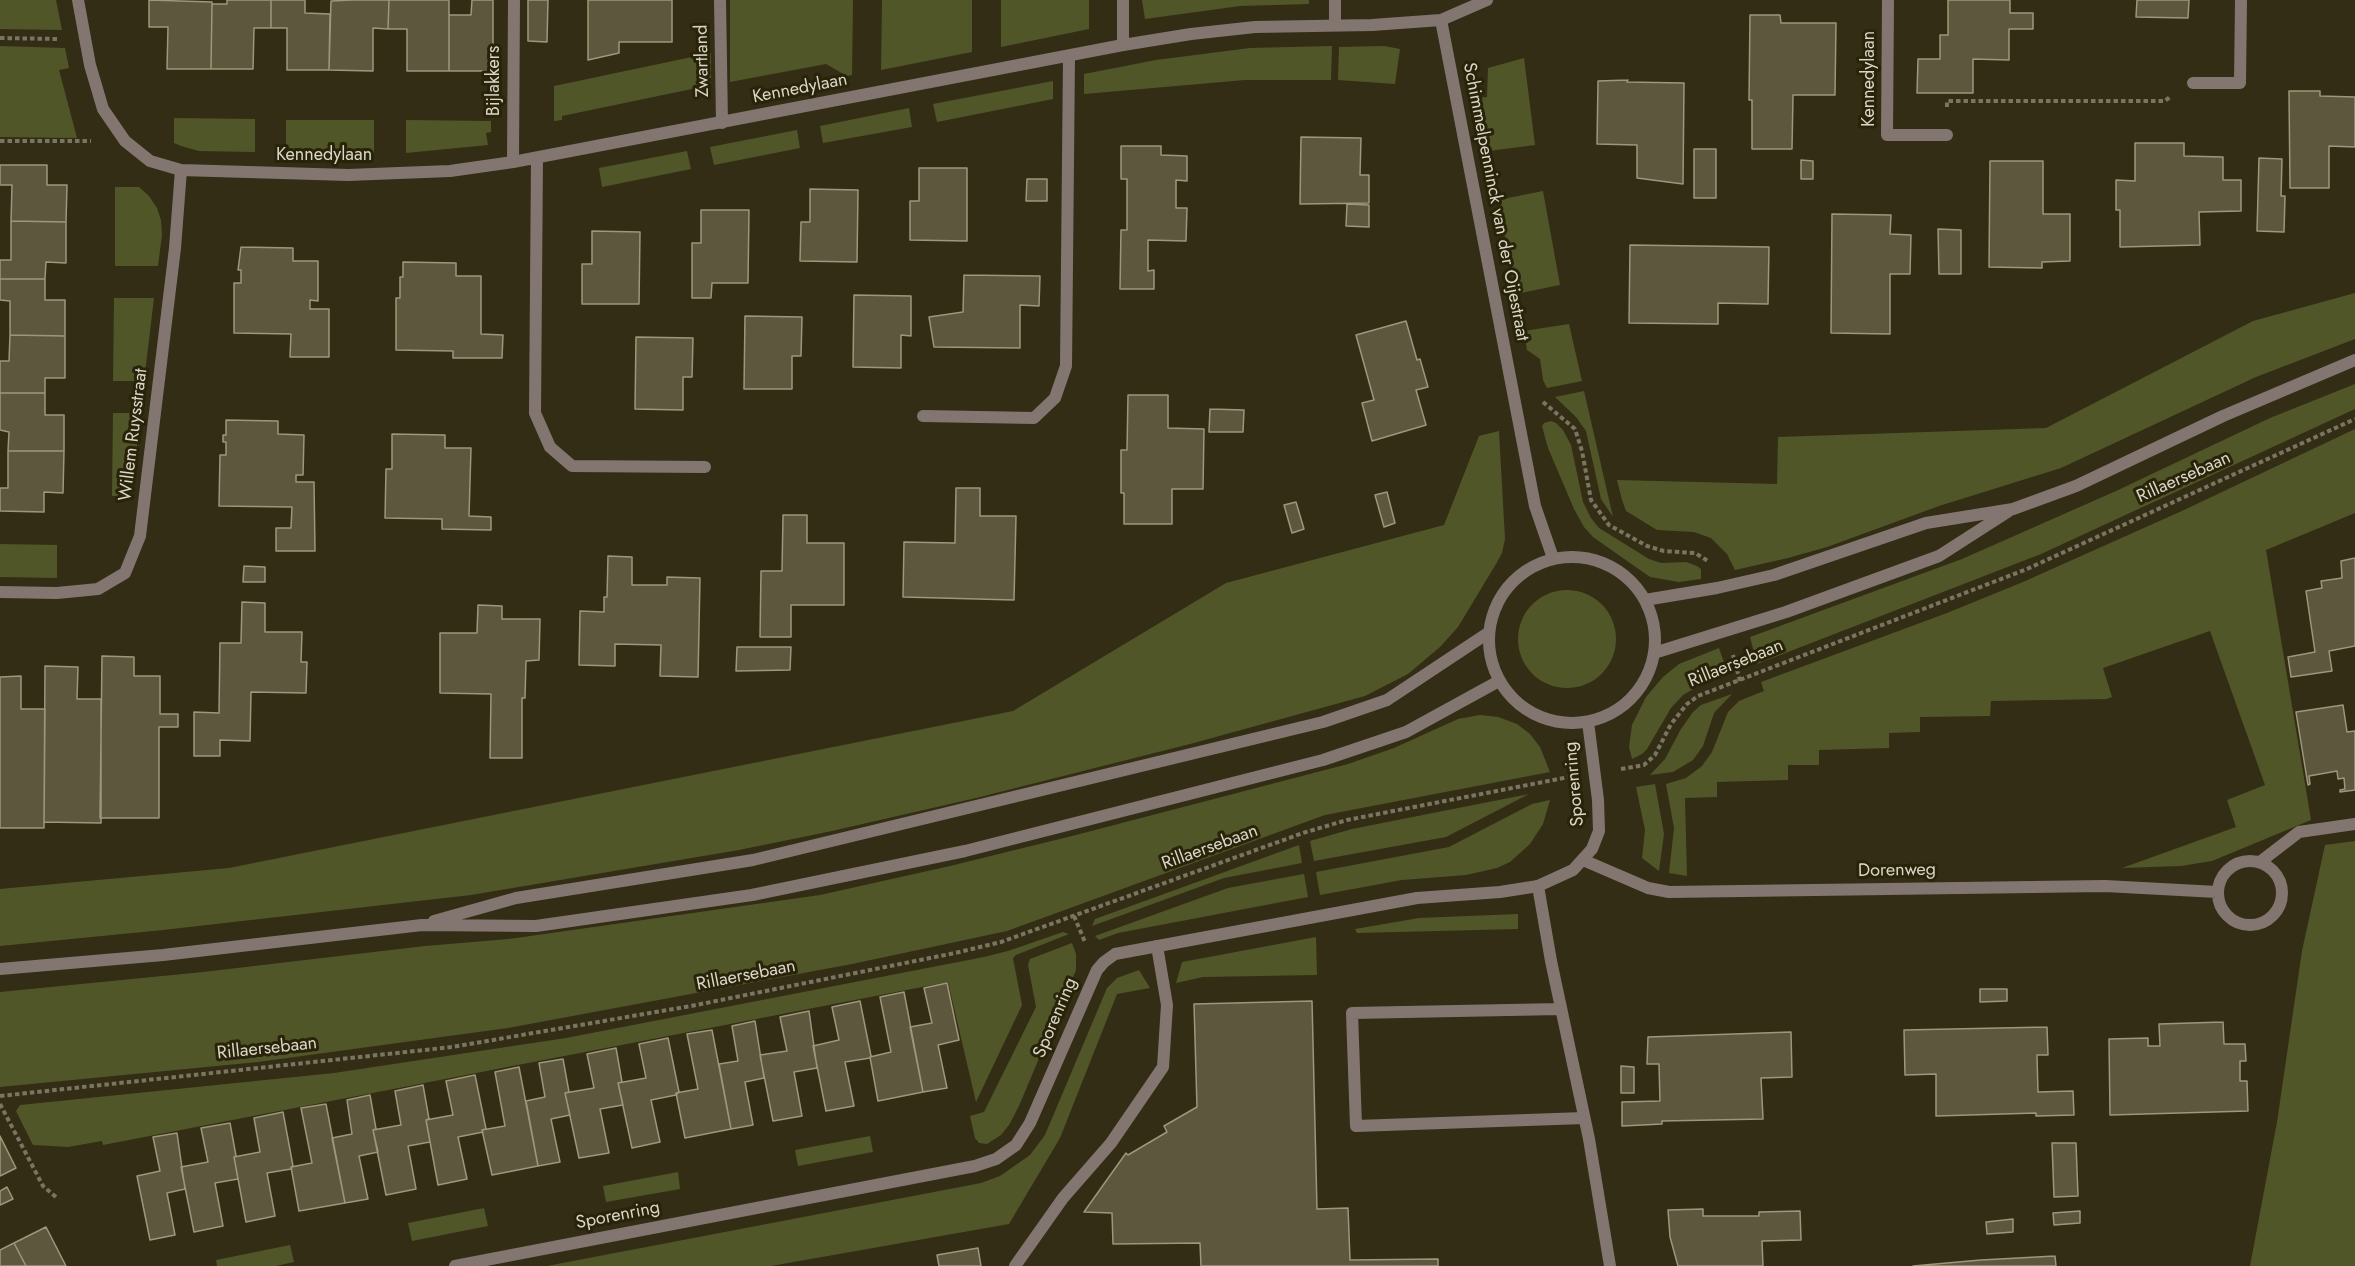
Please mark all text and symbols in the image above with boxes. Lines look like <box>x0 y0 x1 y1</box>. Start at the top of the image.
street label: Zwartland <box>692 24 714 98</box>
street label: Kennedylaan <box>1859 31 1881 127</box>
street label: Bijlakkers <box>484 46 506 116</box>
street label: Schimmelpenninck van der Oijestraat <box>1457 61 1533 343</box>
street label: Kennedylaan <box>751 69 849 109</box>
street label: Kennedylaan <box>276 145 372 167</box>
street label: Willem Ruysstraat <box>115 367 153 503</box>
street label: Rillaersebaan <box>2134 448 2234 508</box>
street label: Rillaersebaan <box>1685 635 1787 693</box>
street label: Sporenring <box>1561 741 1589 827</box>
street label: Rillaersebaan <box>1159 821 1261 875</box>
street label: Dorenweg <box>1858 860 1936 882</box>
street label: Rillaersebaan <box>695 956 797 996</box>
street label: Sporenring <box>1029 975 1083 1061</box>
street label: Rillaersebaan <box>216 1033 318 1065</box>
street label: Sporenring <box>574 1197 662 1235</box>

